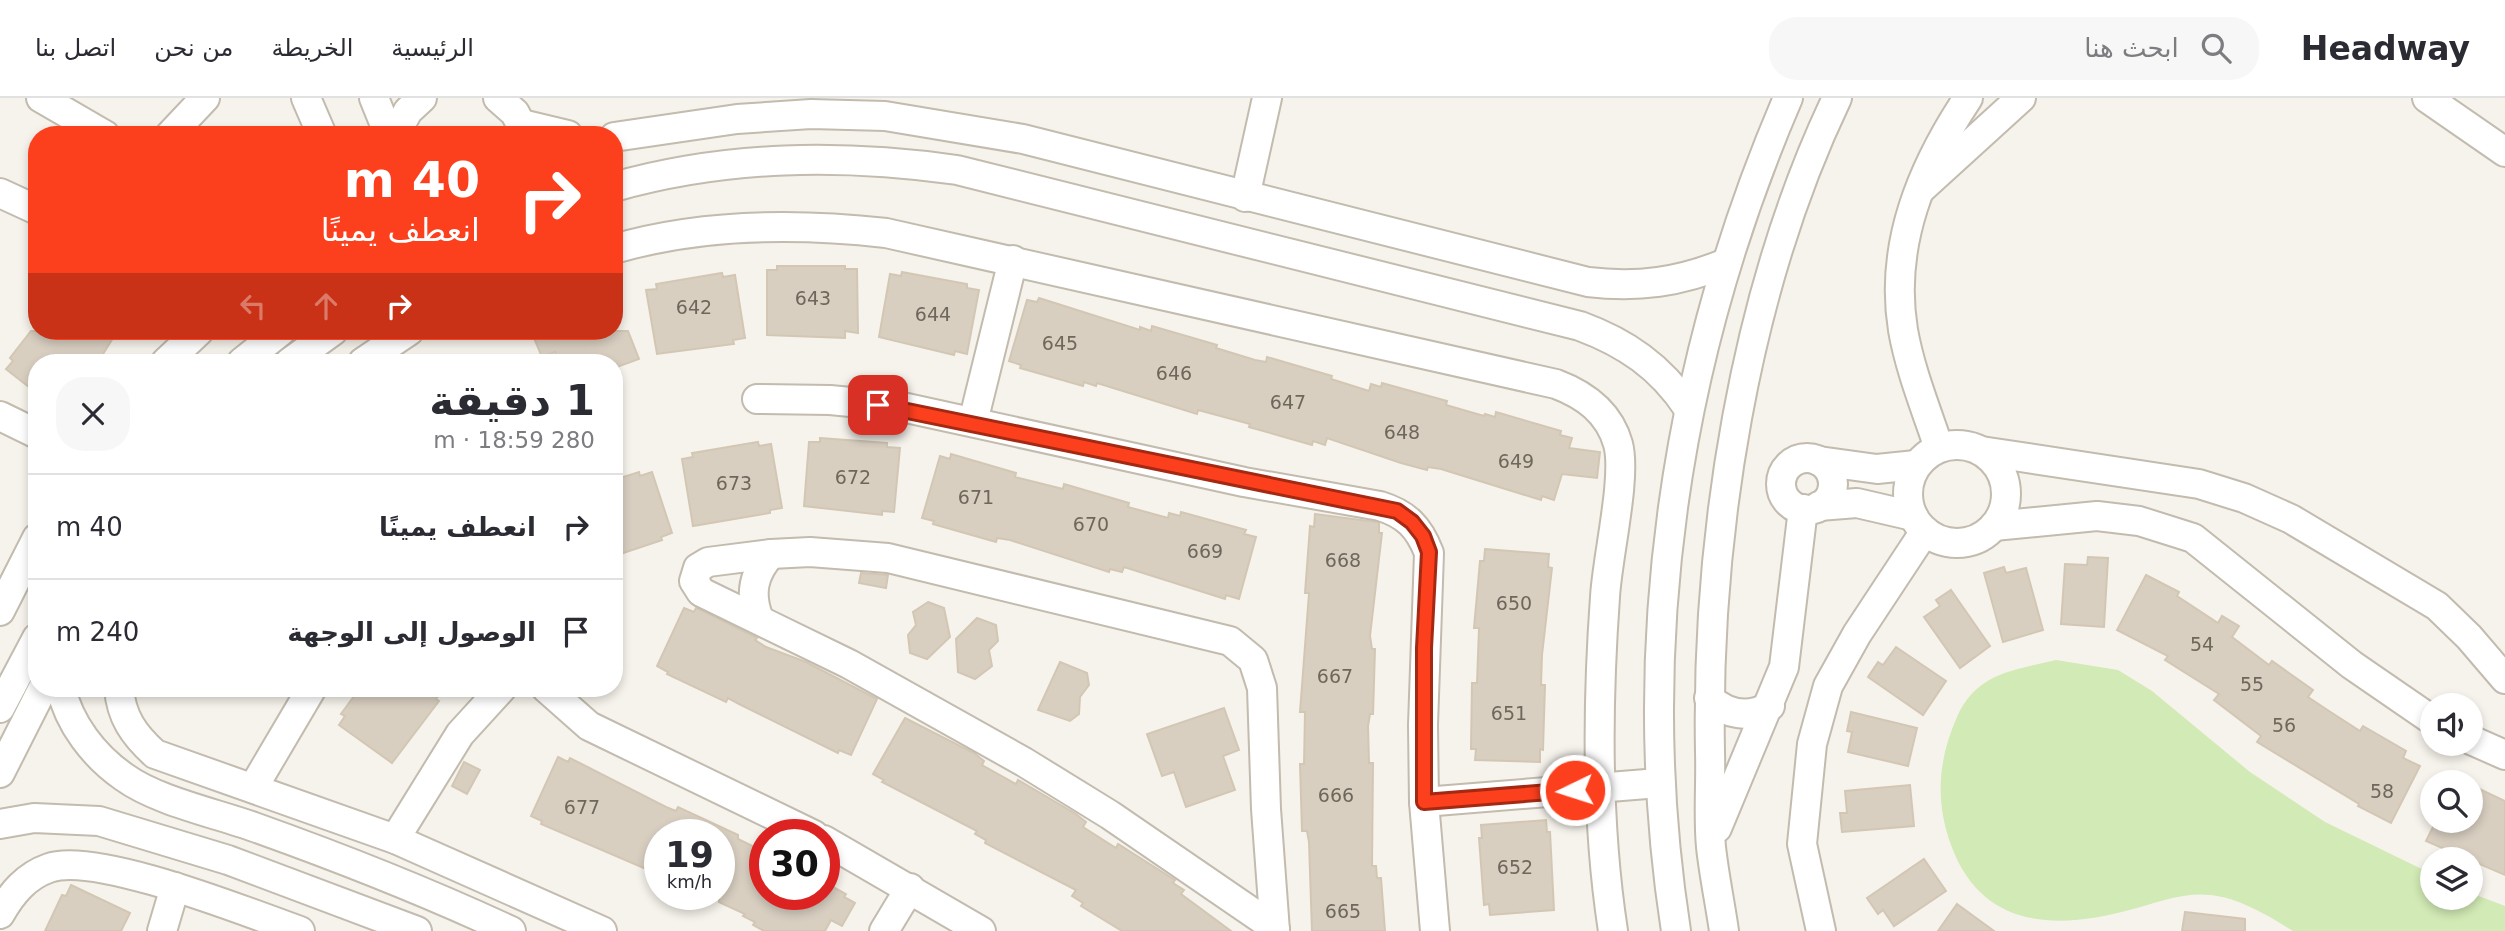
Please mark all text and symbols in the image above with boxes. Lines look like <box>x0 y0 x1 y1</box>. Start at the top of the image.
search box <box>1769 17 2259 80</box>
icon: search <box>2197 29 2235 67</box>
text: Headway <box>2301 29 2470 68</box>
text: ابحث هنا <box>2084 33 2179 63</box>
text: اتصل بنا <box>35 34 116 62</box>
text: من نحن <box>154 34 233 62</box>
text: الخريطة <box>271 34 353 62</box>
text: الرئيسية <box>391 34 474 62</box>
text: 40 m <box>344 152 480 209</box>
icon: right <box>504 154 595 245</box>
text: انعطف يمينًا <box>321 211 480 249</box>
icon: left <box>234 287 272 325</box>
icon: ahead <box>307 287 345 325</box>
icon: right <box>380 287 418 325</box>
house number: 643 <box>795 287 831 309</box>
house number: 642 <box>676 296 712 318</box>
house number: 644 <box>915 303 951 325</box>
house number: 645 <box>1042 332 1078 354</box>
house number: 646 <box>1156 362 1192 384</box>
pin <box>848 375 908 435</box>
text: 1 دقيقة <box>429 376 595 425</box>
button: close <box>56 377 130 451</box>
icon: arrive <box>859 386 897 424</box>
house number: 647 <box>1270 391 1306 413</box>
house number: 648 <box>1384 421 1420 443</box>
text: 280 m · 18:59 <box>433 427 595 453</box>
house number: 649 <box>1498 450 1534 472</box>
house number: 672 <box>835 466 871 488</box>
house number: 673 <box>716 472 752 494</box>
house number: 671 <box>958 486 994 508</box>
icon: right <box>557 508 595 546</box>
text: 40 m <box>56 512 123 542</box>
text: انعطف يمينًا <box>379 512 536 542</box>
house number: 670 <box>1073 513 1109 535</box>
house number: 669 <box>1187 540 1223 562</box>
house number: 668 <box>1325 549 1361 571</box>
house number: 650 <box>1496 592 1532 614</box>
icon: arrive <box>557 613 595 651</box>
text: 240 m <box>56 617 139 647</box>
text: الوصول إلى الوجهة <box>287 617 536 647</box>
house number: 54 <box>2190 633 2214 655</box>
house number: 667 <box>1317 665 1353 687</box>
house number: 55 <box>2240 673 2264 695</box>
map controls <box>2420 693 2483 910</box>
button: sound <box>2420 693 2483 756</box>
house number: 651 <box>1491 702 1527 724</box>
house number: 56 <box>2272 714 2296 736</box>
position arrow <box>1538 753 1612 827</box>
button: search <box>2420 770 2483 833</box>
house number: 58 <box>2370 780 2394 802</box>
house number: 666 <box>1318 784 1354 806</box>
house number: 677 <box>564 796 600 818</box>
speed limit sign: 30 <box>749 819 840 910</box>
text: 19 <box>665 835 714 875</box>
button: layers <box>2420 847 2483 910</box>
house number: 652 <box>1497 856 1533 878</box>
text: km/h <box>667 871 712 892</box>
house number: 665 <box>1325 900 1361 922</box>

